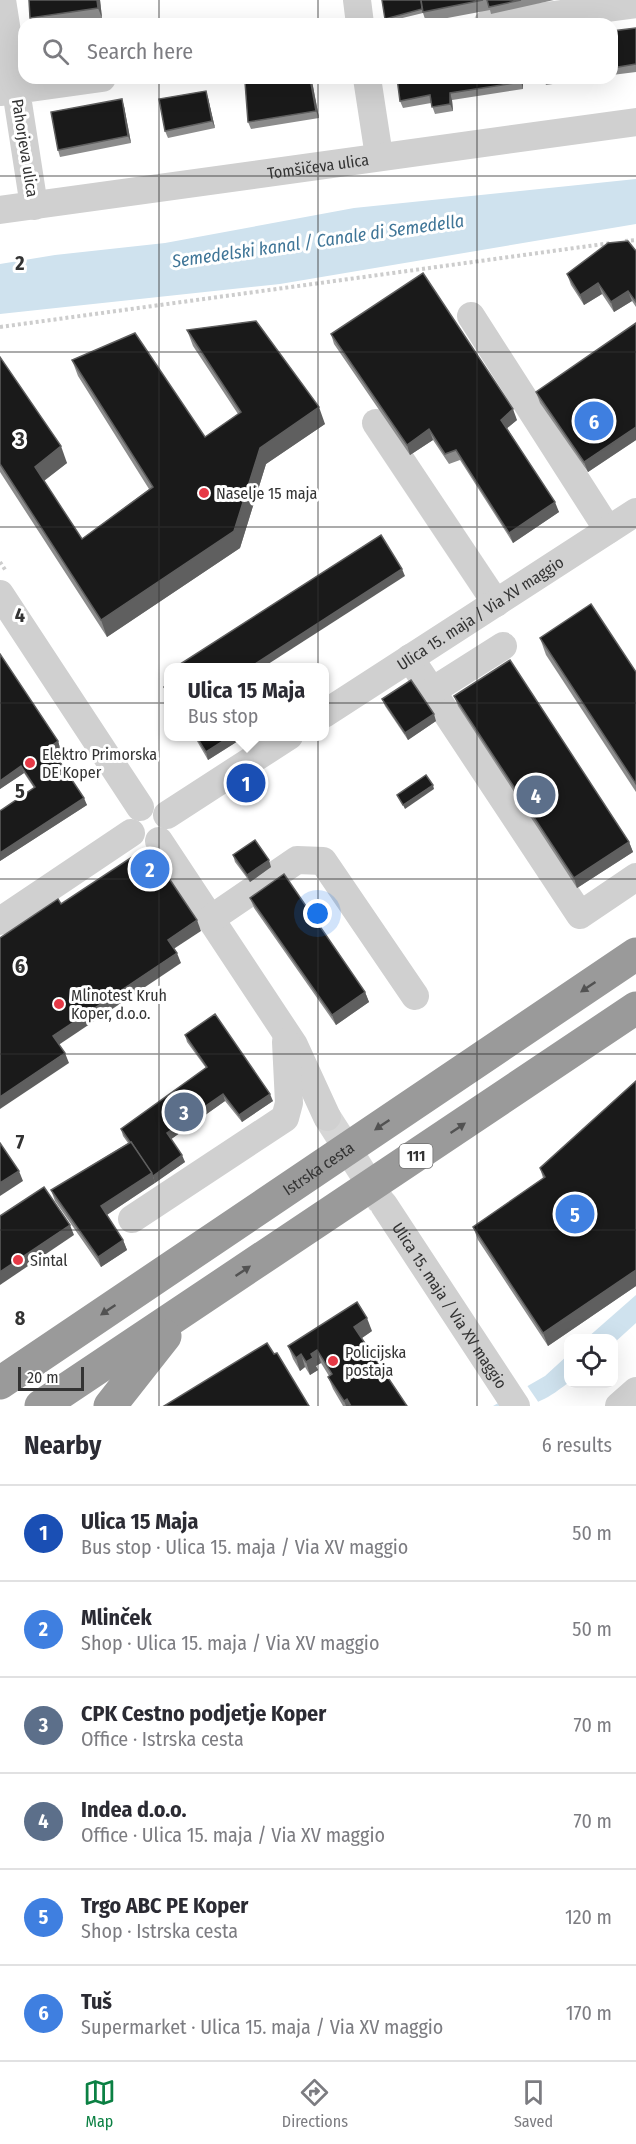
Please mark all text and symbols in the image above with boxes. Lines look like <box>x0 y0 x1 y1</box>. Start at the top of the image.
search box <box>18 18 618 84</box>
icon: search <box>39 35 72 68</box>
text: Search here <box>87 38 193 65</box>
street label: Pahorjeva ulica <box>8 98 42 199</box>
street label: Tomšičeva ulica <box>266 150 370 182</box>
water label: Semedelski kanal / Canale di Semedella <box>170 210 465 273</box>
text: 2 <box>14 251 25 275</box>
pin: 6 <box>574 398 614 444</box>
text: 3 <box>14 427 25 451</box>
place label: Naselje 15 maja <box>216 484 317 503</box>
marker: Naselje 15 maja <box>197 486 211 500</box>
street label: Ulica 15. maja / Via XV maggio <box>393 552 567 674</box>
text: 4 <box>15 603 25 627</box>
popup <box>164 663 329 741</box>
text: Ulica 15 Maja <box>188 677 305 704</box>
text: Bus stop <box>188 704 258 728</box>
place label: Elektro Primorska DE Koper <box>42 745 157 782</box>
marker: Elektro Primorska DE Koper <box>23 756 37 770</box>
pin: 1 <box>226 760 266 806</box>
pin: 4 <box>516 772 556 818</box>
text: 5 <box>15 779 25 803</box>
pin: 2 <box>130 846 170 892</box>
your location <box>303 899 332 928</box>
text: 6 <box>15 954 25 978</box>
one-way arrow <box>579 981 596 992</box>
place label: Mlinotest Kruh Koper, d.o.o. <box>71 986 167 1023</box>
marker: Mlinotest Kruh Koper, d.o.o. <box>52 997 66 1011</box>
pin: 3 <box>164 1090 204 1134</box>
one-way arrow <box>374 1119 390 1130</box>
one-way arrow <box>450 1123 466 1134</box>
text: 7 <box>16 1130 25 1154</box>
street label: Istrska cesta <box>279 1137 358 1199</box>
road number: 111 <box>400 1144 432 1168</box>
pin: 5 <box>556 1192 594 1236</box>
street label: Ulica 15. maja / Via XV maggio <box>388 1219 511 1392</box>
place label: Sintal <box>30 1251 67 1270</box>
marker: Sintal <box>11 1253 25 1267</box>
one-way arrow <box>235 1266 251 1277</box>
one-way arrow <box>101 1304 117 1316</box>
text: 8 <box>15 1306 26 1330</box>
map controls <box>564 1334 618 1388</box>
button: locate <box>564 1334 618 1388</box>
place label: Policijska postaja <box>345 1343 407 1380</box>
marker: Policijska postaja <box>326 1354 340 1368</box>
scale bar <box>18 1364 84 1392</box>
text: 20 m <box>27 1368 58 1387</box>
text: Nearby <box>24 1430 101 1461</box>
text: 6 results <box>542 1433 612 1457</box>
text: Ulica 15 Maja <box>81 1508 198 1535</box>
text: 1 <box>39 1521 48 1545</box>
text: 50 m <box>572 1521 612 1545</box>
text: Bus stop · Ulica 15. maja / Via XV maggio <box>81 1535 408 1559</box>
text: Mlinček <box>81 1604 152 1631</box>
text: 2 <box>39 1617 48 1641</box>
text: 50 m <box>572 1617 612 1641</box>
text: Shop · Ulica 15. maja / Via XV maggio <box>81 1631 379 1655</box>
text: CPK Cestno podjetje Koper <box>81 1700 326 1727</box>
text: 3 <box>39 1713 48 1737</box>
text: 70 m <box>574 1713 612 1737</box>
text: Office · Istrska cesta <box>81 1727 244 1751</box>
text: Indea d.o.o. <box>81 1796 187 1823</box>
text: 4 <box>38 1809 49 1833</box>
text: 70 m <box>574 1809 612 1833</box>
text: Office · Ulica 15. maja / Via XV maggio <box>81 1823 385 1847</box>
text: Trgo ABC PE Koper <box>81 1892 248 1919</box>
text: 5 <box>39 1905 48 1929</box>
text: 120 m <box>565 1905 612 1929</box>
text: Shop · Istrska cesta <box>81 1919 238 1943</box>
text: Tuš <box>81 1988 112 2015</box>
text: 6 <box>38 2001 49 2025</box>
text: 170 m <box>566 2001 612 2025</box>
text: Supermarket · Ulica 15. maja / Via XV maggio <box>81 2015 443 2039</box>
tab: Map <box>83 2076 116 2131</box>
tab: Directions <box>282 2076 348 2131</box>
tab: Saved <box>514 2076 553 2131</box>

